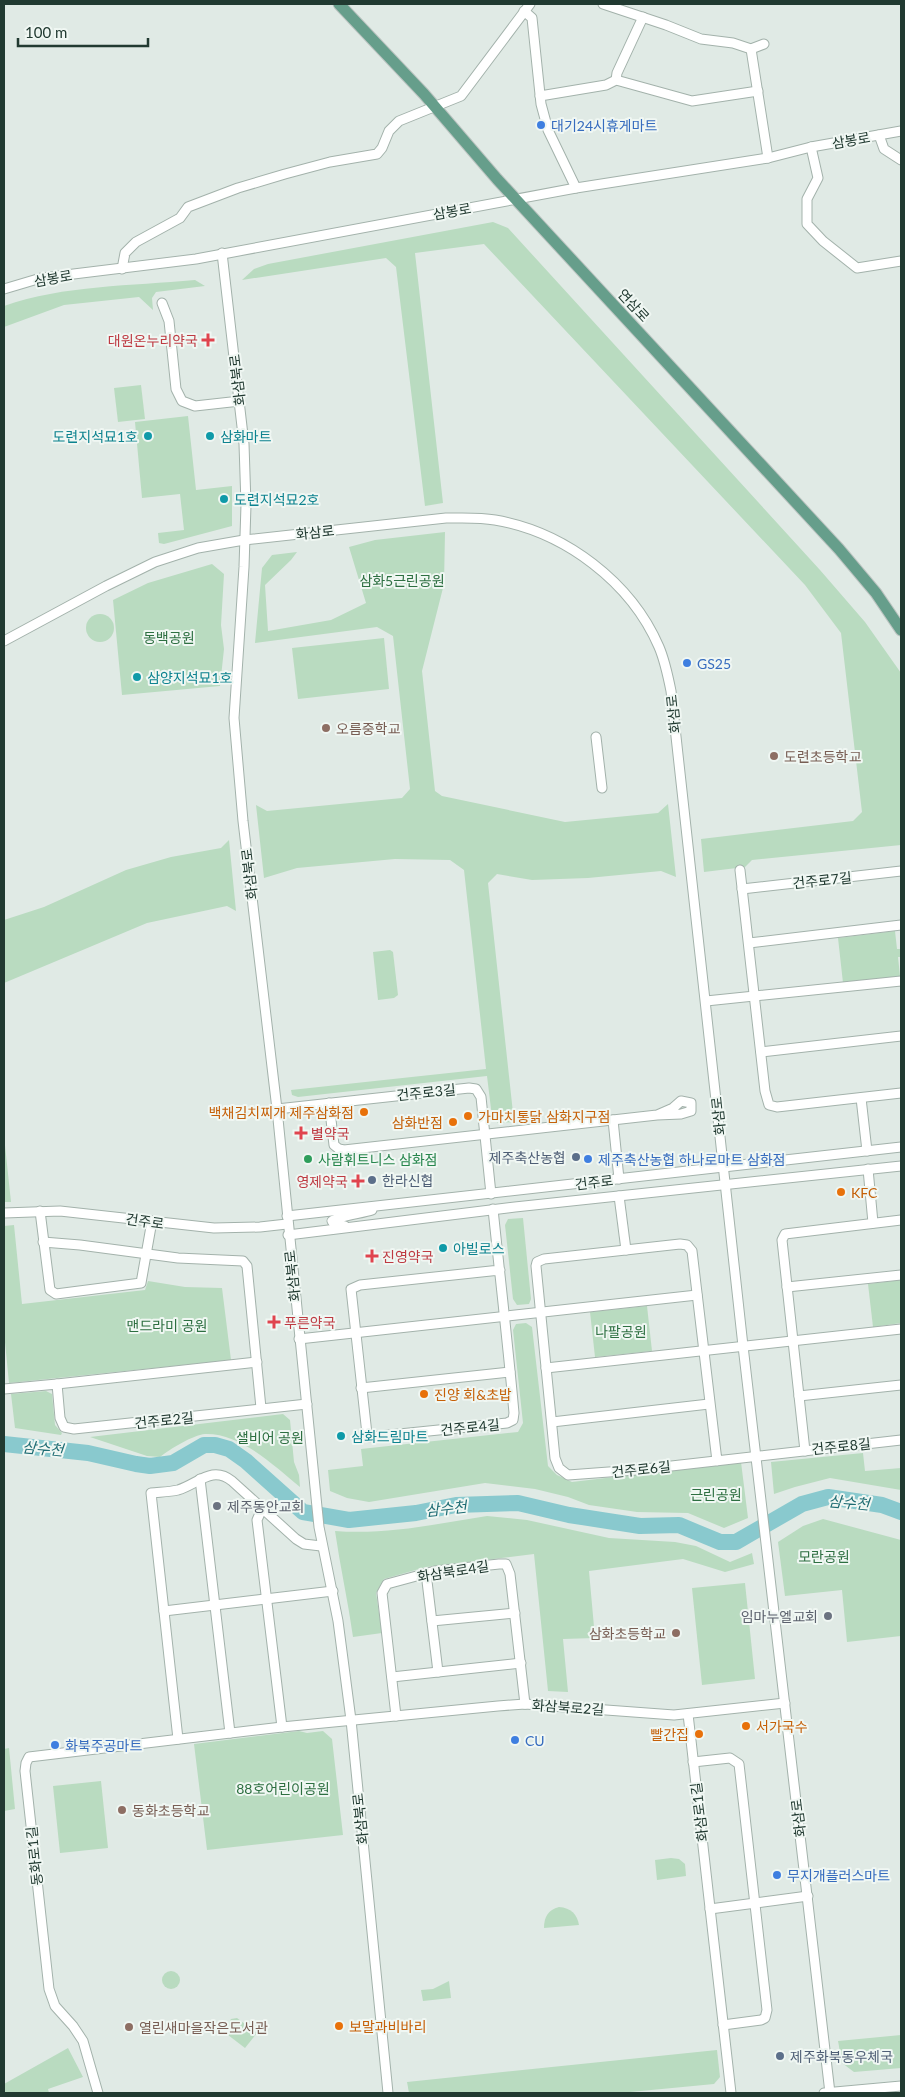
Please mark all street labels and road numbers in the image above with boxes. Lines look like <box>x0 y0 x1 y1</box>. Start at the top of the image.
street label: 삼봉로 <box>830 128 872 152</box>
street label: 삼봉로 <box>431 199 473 223</box>
street label: 삼봉로 <box>32 266 74 290</box>
street label: 연삼로 <box>615 285 653 325</box>
street label: 화삼북로 <box>225 353 249 407</box>
street label: 화삼로 <box>295 522 335 542</box>
street label: 화삼로 <box>663 694 683 734</box>
street label: 화삼북로 <box>237 847 261 901</box>
street label: 건주로7길 <box>791 868 853 892</box>
street label: 건주로3길 <box>395 1080 457 1104</box>
street label: 화삼로 <box>708 1096 728 1136</box>
street label: 건주로 <box>574 1171 614 1193</box>
street label: 건주로 <box>125 1210 165 1232</box>
street label: 화삼북로 <box>281 1249 303 1303</box>
street label: 건주로2길 <box>133 1408 195 1432</box>
street label: 건주로4길 <box>439 1415 501 1439</box>
street label: 건주로8길 <box>810 1434 872 1458</box>
street label: 건주로6길 <box>610 1457 672 1481</box>
street label: 화삼북로4길 <box>416 1557 490 1585</box>
street label: 화삼북로2길 <box>531 1696 605 1718</box>
street label: 화삼로1길 <box>687 1781 711 1843</box>
street label: 화삼북로 <box>349 1792 371 1846</box>
street label: 화삼로 <box>787 1798 809 1838</box>
street label: 동화로1길 <box>22 1825 46 1887</box>

